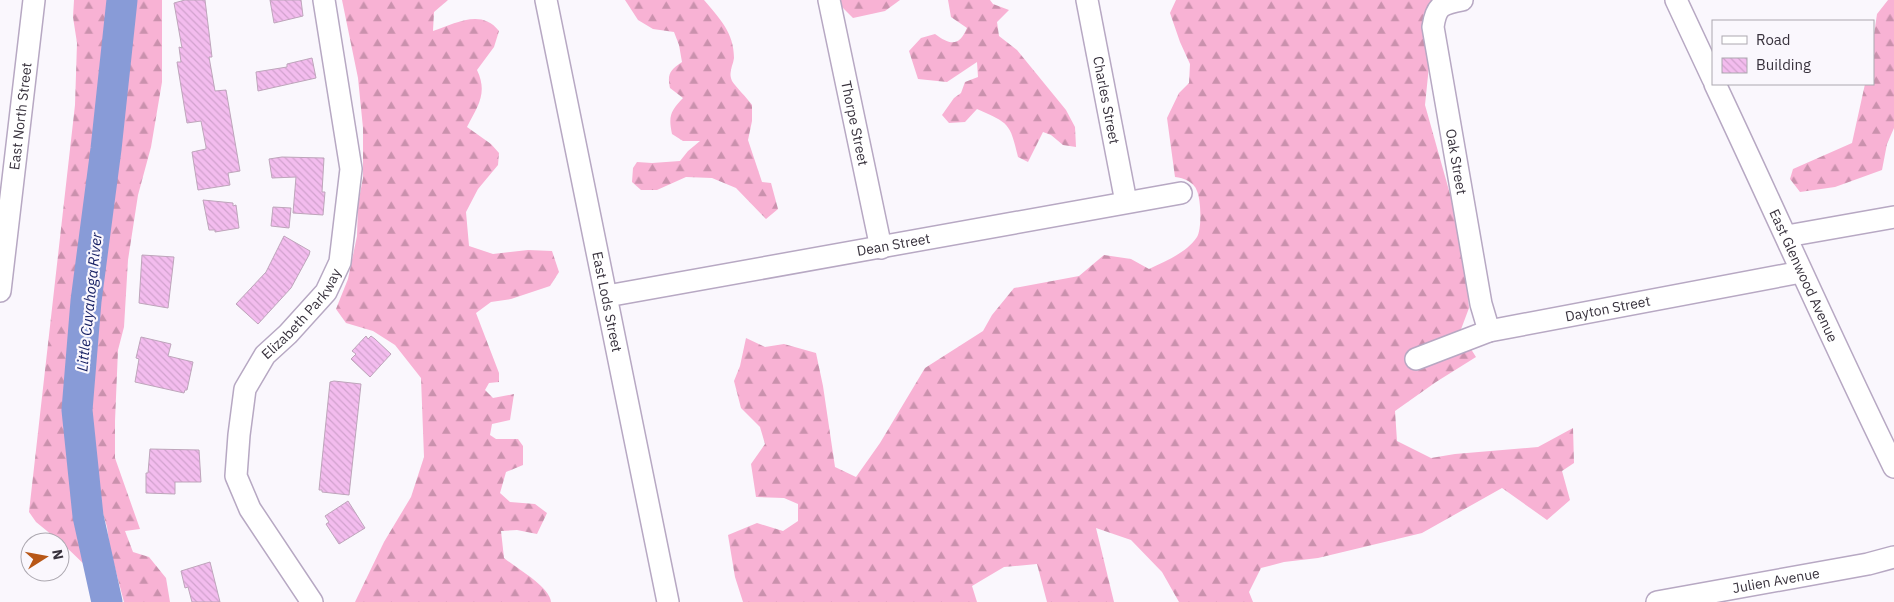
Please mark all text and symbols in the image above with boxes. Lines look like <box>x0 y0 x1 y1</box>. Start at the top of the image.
legend <box>1712 20 1874 85</box>
text: Road <box>1756 30 1791 49</box>
street label: Charles Street <box>1089 55 1124 146</box>
text: Building <box>1756 55 1811 74</box>
street label: East North Street <box>5 61 36 171</box>
street label: Thorpe Street <box>837 79 873 168</box>
street label: Oak Street <box>1442 127 1471 196</box>
street label: East Glenwood Avenue <box>1765 206 1842 345</box>
street label: Dean Street <box>855 229 932 260</box>
water label: Little Cuyahoga River <box>72 231 106 372</box>
street label: East Lods Street <box>588 250 626 354</box>
street label: Elizabeth Parkway <box>257 265 345 363</box>
street label: Dayton Street <box>1564 292 1652 325</box>
north arrow <box>20 532 70 582</box>
text: N <box>48 548 68 561</box>
street label: Julien Avenue <box>1731 564 1821 597</box>

